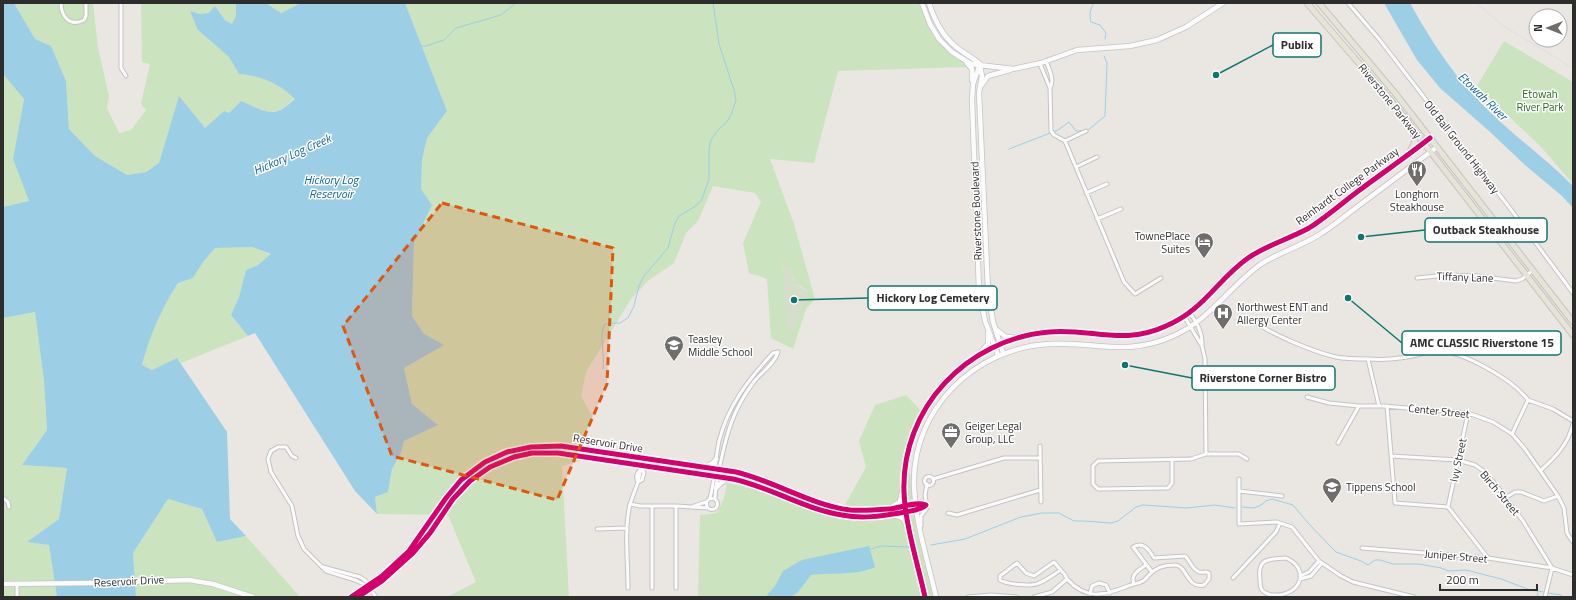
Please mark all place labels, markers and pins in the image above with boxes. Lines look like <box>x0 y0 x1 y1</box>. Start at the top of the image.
callout: Publix <box>1273 33 1321 57</box>
restaurant icon: Longhorn Steakhouse <box>1406 159 1428 187</box>
place label: Longhorn Steakhouse <box>1390 186 1445 215</box>
callout: Outback Steakhouse <box>1425 218 1547 242</box>
place label: TownePlace Suites <box>1135 228 1190 257</box>
hotel icon: TownePlace Suites <box>1193 231 1215 259</box>
callout: Hickory Log Cemetery <box>868 286 997 310</box>
place label: Northwest ENT and Allergy Center <box>1237 299 1328 328</box>
hospital icon: Northwest ENT and Allergy Center <box>1212 302 1234 330</box>
place label: Teasley Middle School <box>688 331 753 360</box>
callout: AMC CLASSIC Riverstone 15 <box>1402 331 1561 355</box>
school or university icon: Teasley Middle School <box>663 334 685 362</box>
callout: Riverstone Corner Bistro <box>1192 366 1335 390</box>
place label: Geiger Legal Group, LLC <box>965 418 1022 447</box>
office icon: Geiger Legal Group, LLC <box>940 421 962 449</box>
school or university icon: Tippens School <box>1321 476 1343 504</box>
place label: Tippens School <box>1346 479 1416 495</box>

